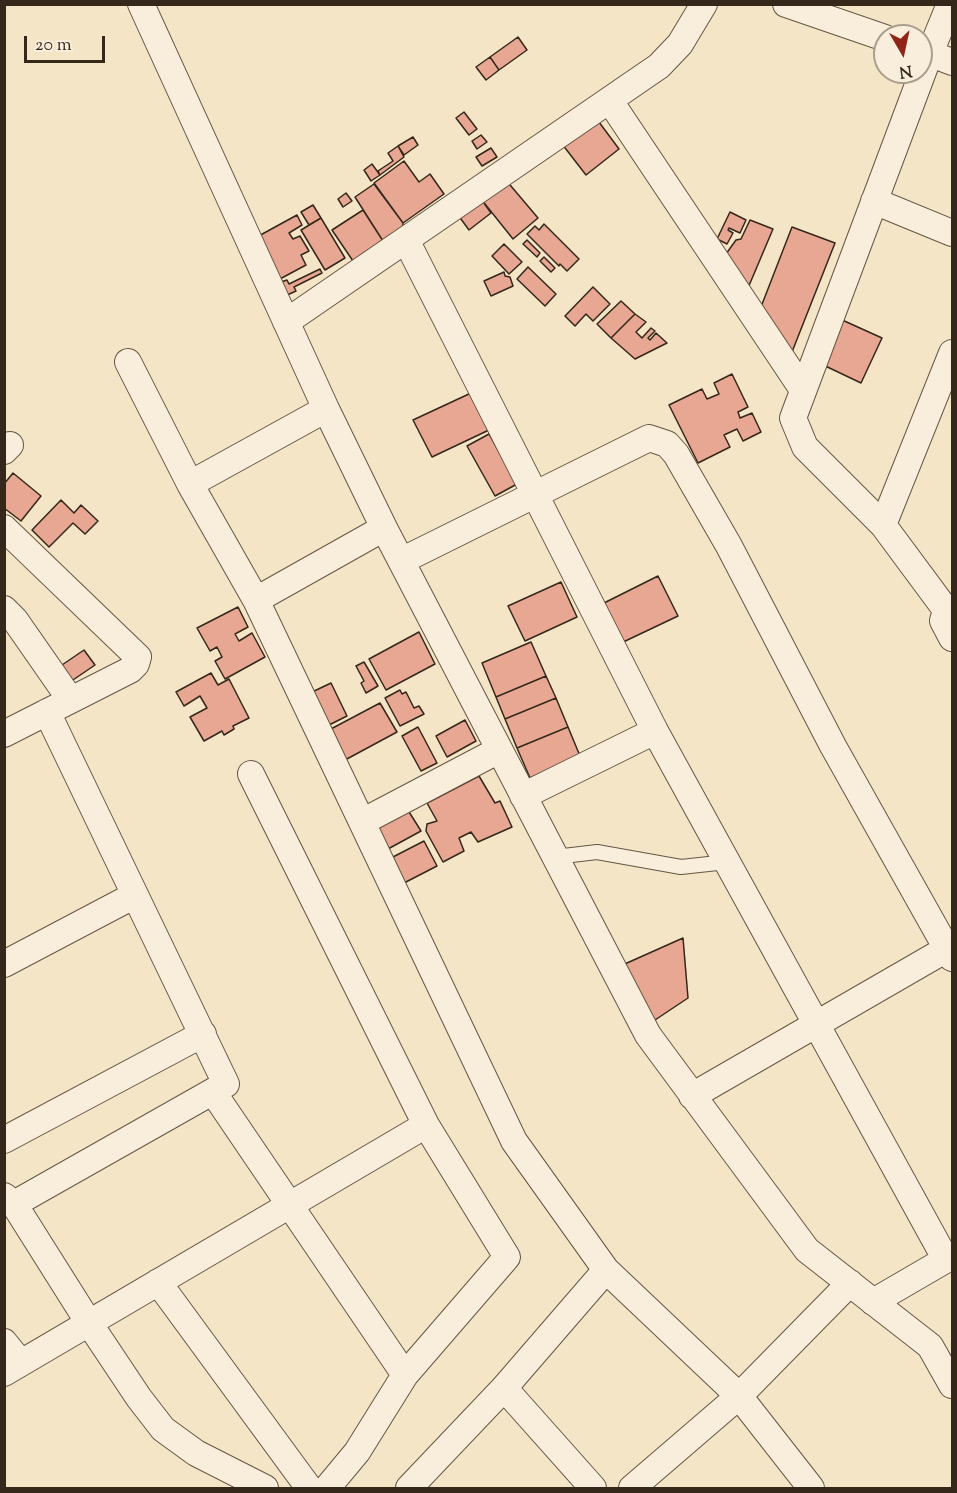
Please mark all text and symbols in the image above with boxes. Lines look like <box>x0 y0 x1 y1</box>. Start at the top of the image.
scale bar <box>27 24 108 62</box>
north arrow <box>873 24 933 84</box>
text: 20 m <box>35 33 72 59</box>
text: N <box>897 58 914 83</box>

